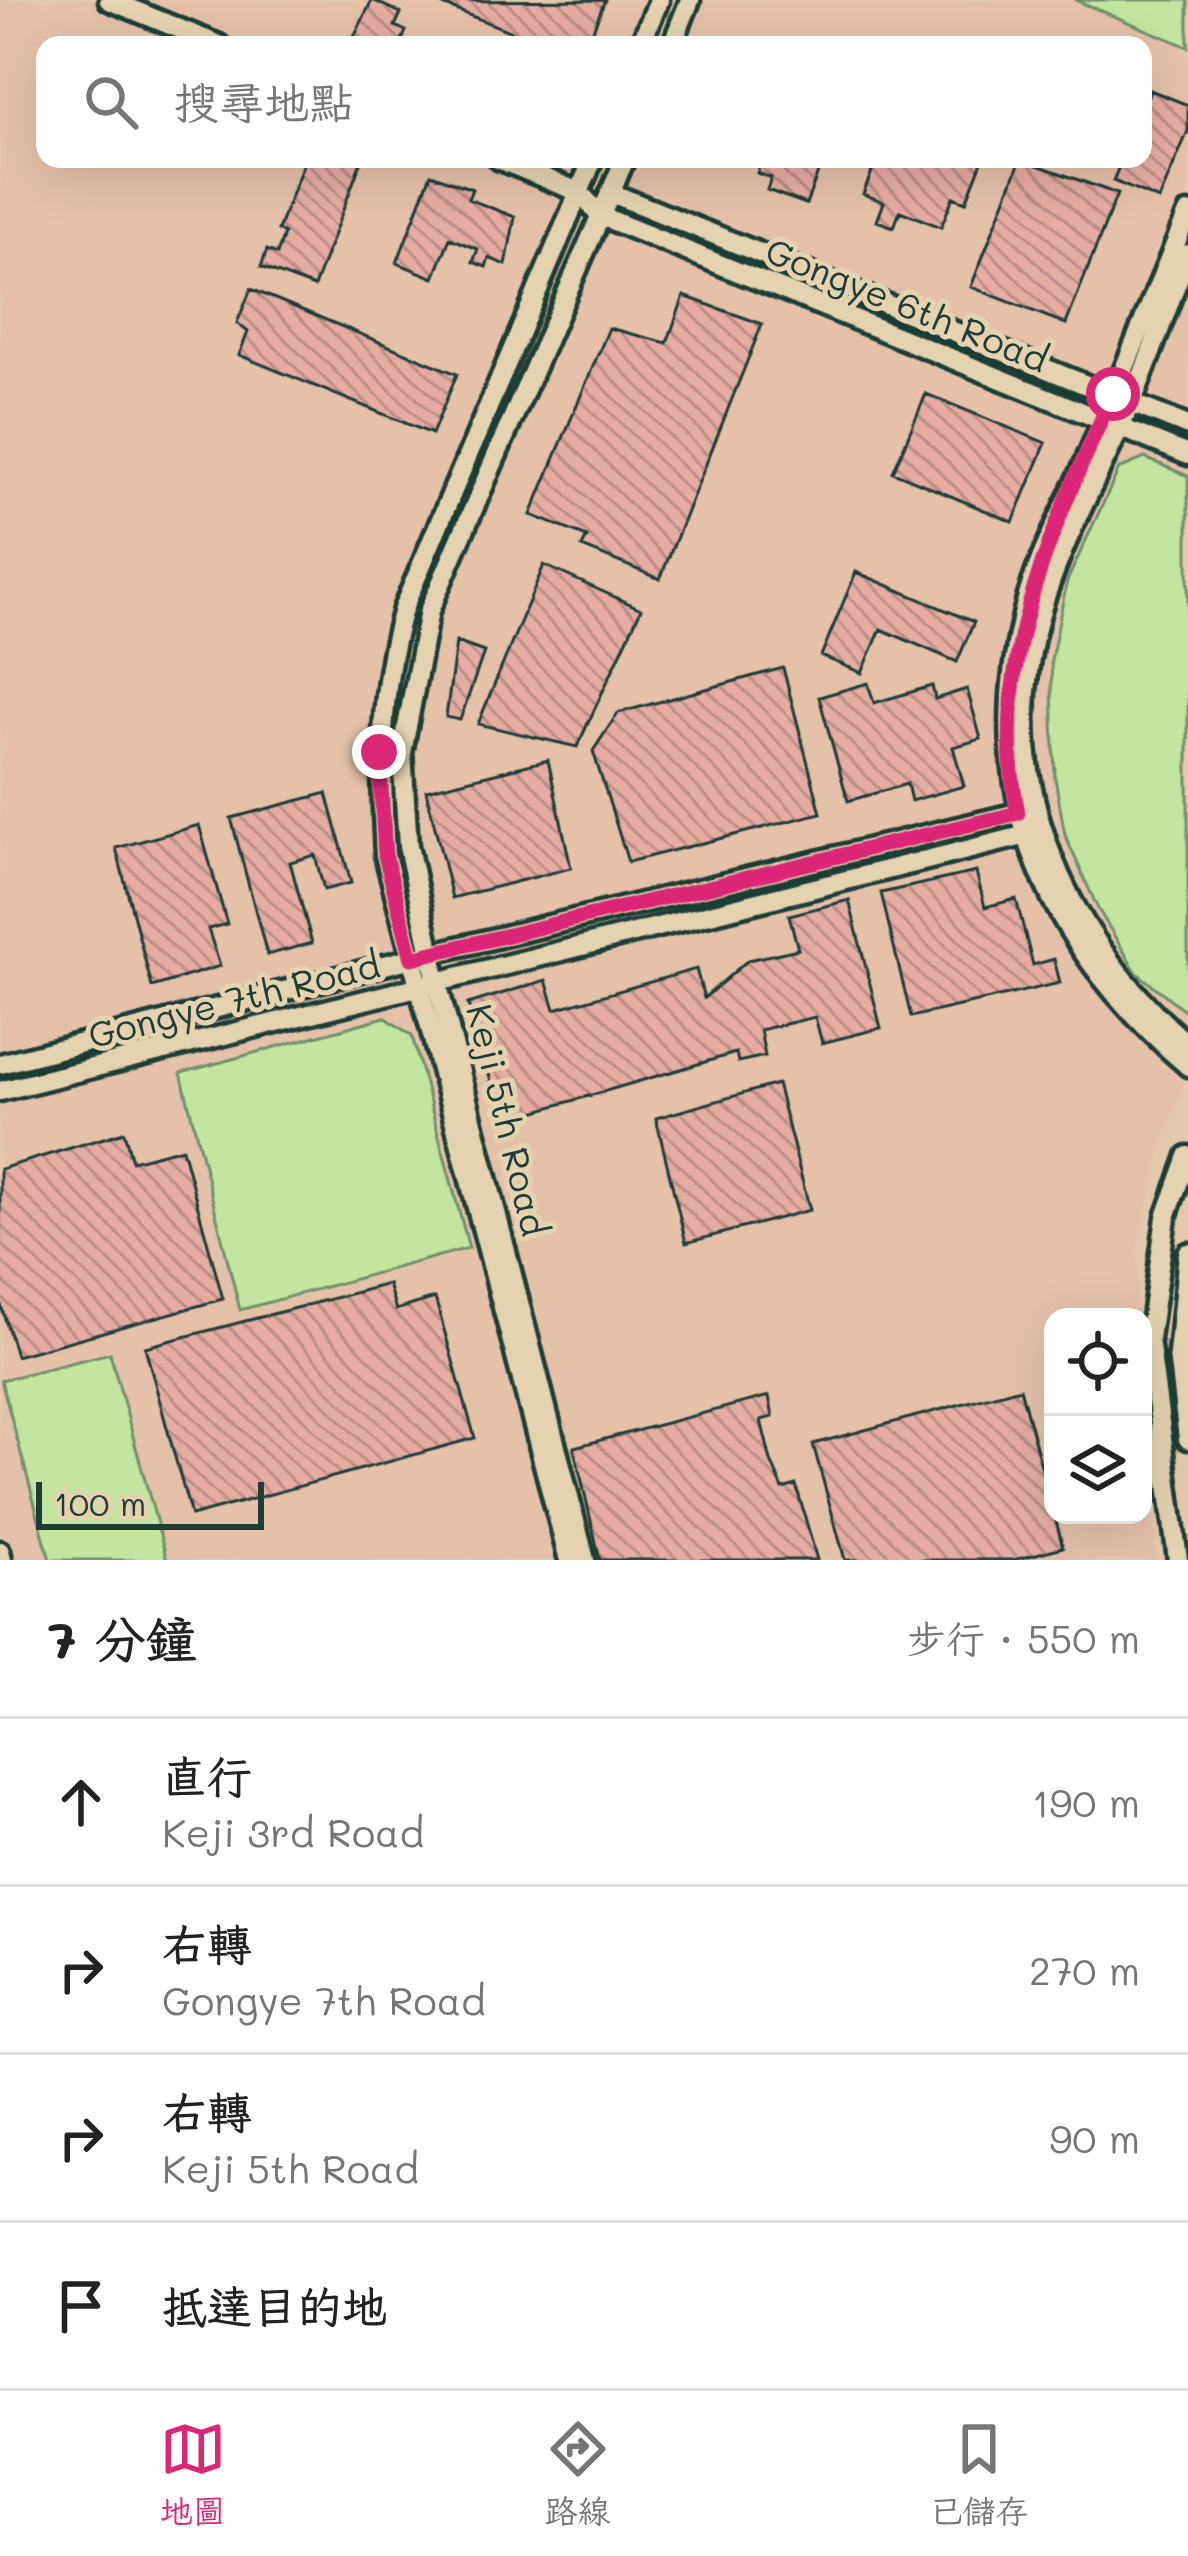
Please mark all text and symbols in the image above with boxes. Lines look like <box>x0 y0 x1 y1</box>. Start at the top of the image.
search box <box>36 36 1152 168</box>
icon: search <box>78 69 144 135</box>
text: 搜尋地點 <box>174 72 354 130</box>
street label: Gongye 6th Road <box>759 226 1056 383</box>
route start <box>1086 367 1140 421</box>
route end <box>352 725 406 779</box>
street label: Gongye 7th Road <box>83 940 385 1058</box>
street label: Keji 5th Road <box>457 999 560 1240</box>
map controls <box>1044 1308 1152 1524</box>
button: locate <box>1044 1308 1152 1416</box>
button: layers <box>1044 1416 1152 1524</box>
scale bar <box>36 1476 264 1529</box>
text: 100 m <box>54 1481 146 1524</box>
text: 7 分鐘 <box>48 1604 197 1671</box>
text: 步行 · 550 m <box>907 1612 1140 1663</box>
text: 直行 <box>162 1746 252 1804</box>
icon: ahead <box>48 1769 114 1835</box>
text: 190 m <box>1032 1776 1140 1827</box>
text: Keji 3rd Road <box>162 1806 424 1857</box>
text: 右轉 <box>162 1914 252 1972</box>
icon: right <box>48 1937 114 2003</box>
text: 270 m <box>1029 1944 1140 1995</box>
text: Gongye 7th Road <box>162 1974 486 2025</box>
text: 右轉 <box>162 2082 252 2140</box>
icon: right <box>48 2105 114 2171</box>
text: 90 m <box>1049 2112 1140 2163</box>
text: Keji 5th Road <box>162 2142 419 2193</box>
icon: arrive <box>48 2273 114 2339</box>
text: 抵達目的地 <box>162 2276 387 2334</box>
tab: 地圖 <box>160 2416 226 2532</box>
tab: 路線 <box>545 2416 611 2532</box>
tab: 已儲存 <box>930 2416 1029 2532</box>

